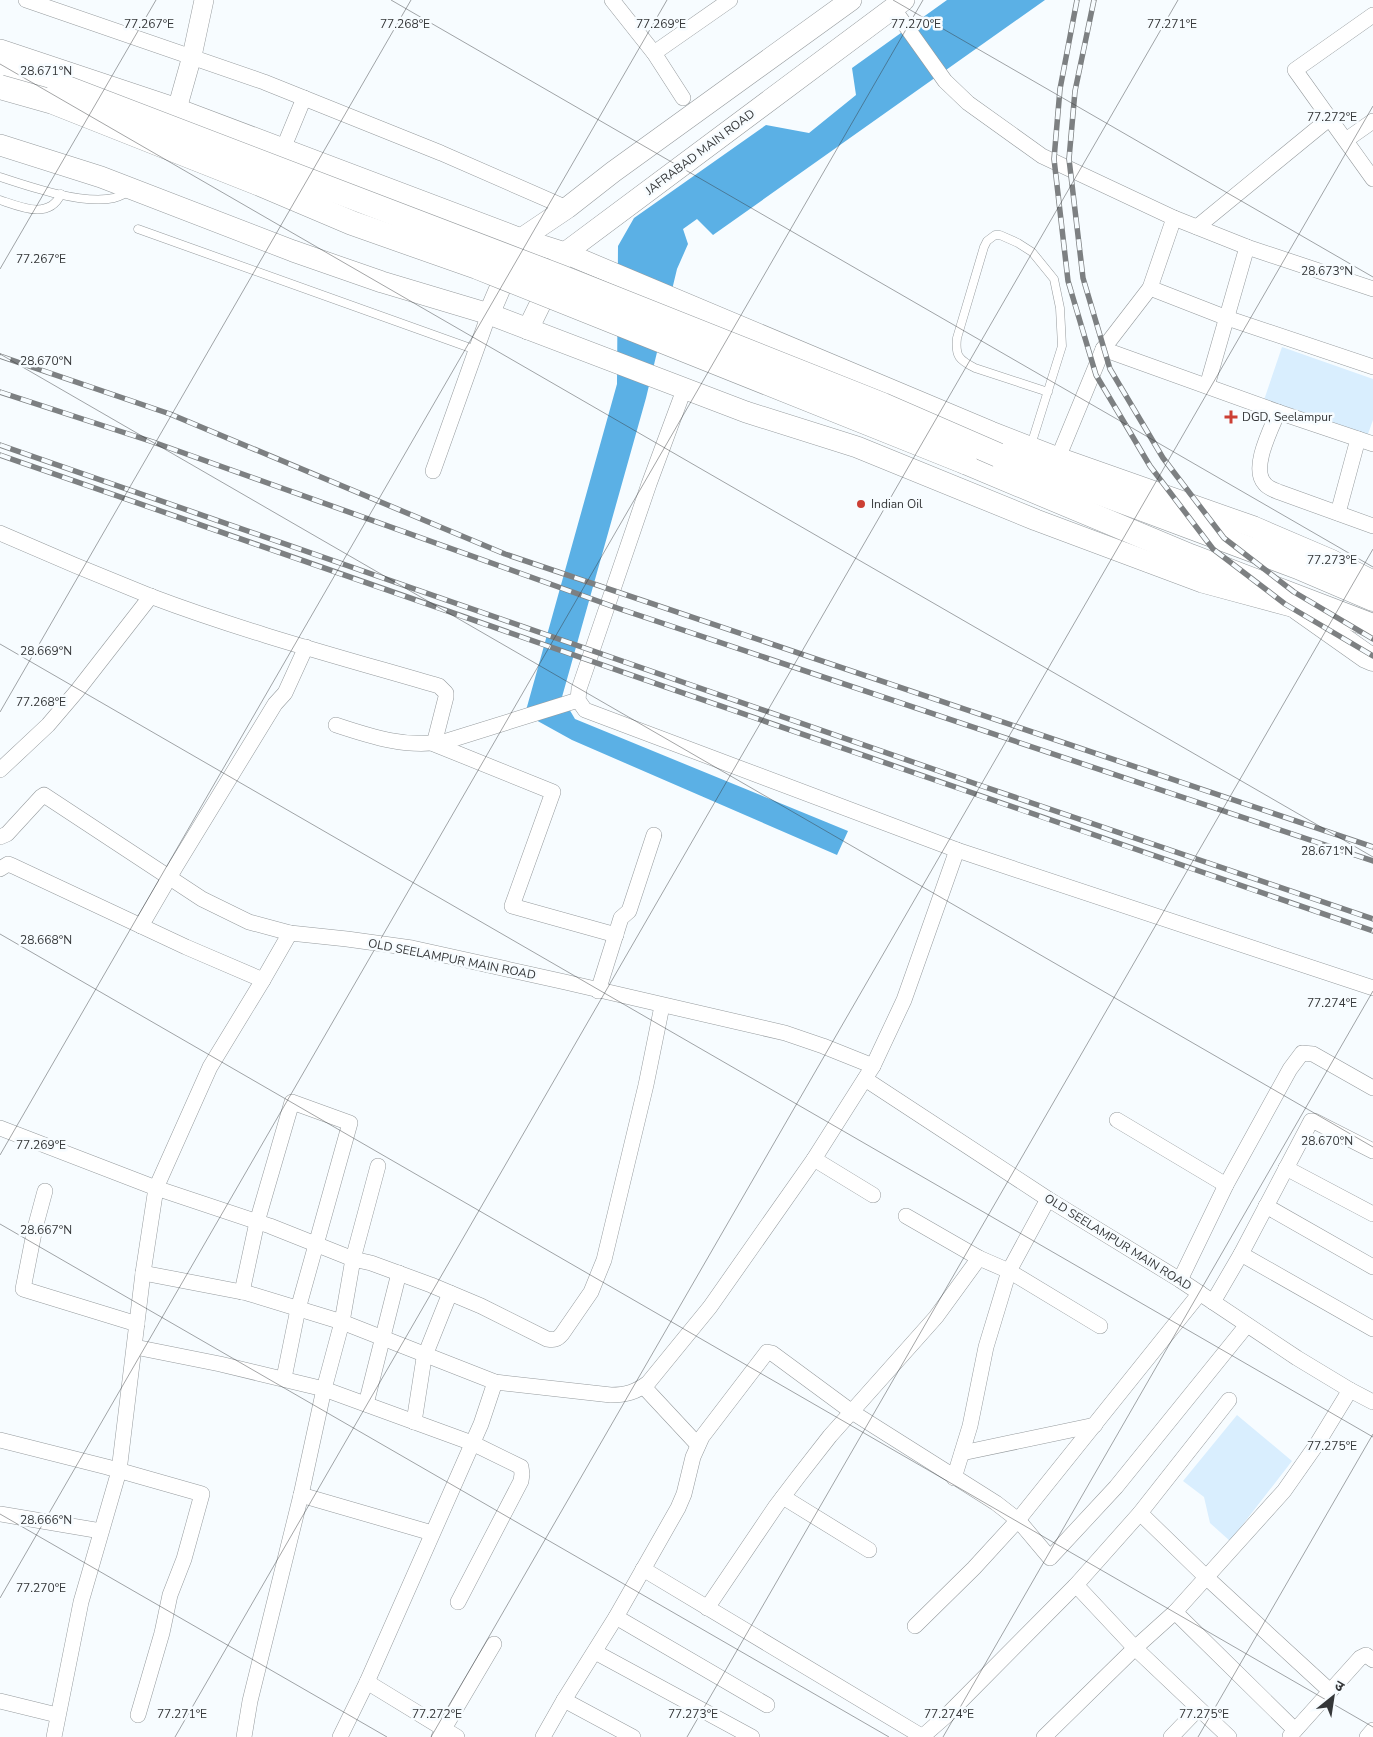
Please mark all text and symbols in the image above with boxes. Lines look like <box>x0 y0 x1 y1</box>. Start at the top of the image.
text: 77.267°E <box>124 16 174 32</box>
text: 77.268°E <box>380 16 430 32</box>
text: 77.269°E <box>636 16 686 32</box>
text: 77.270°E <box>891 16 941 32</box>
text: 77.271°E <box>1147 16 1197 32</box>
text: 28.671°N <box>20 63 72 79</box>
street label: JAFRABAD MAIN ROAD <box>641 105 758 199</box>
text: 77.272°E <box>1307 109 1357 125</box>
text: 77.267°E <box>16 251 66 267</box>
text: 28.673°N <box>1301 263 1353 279</box>
text: 28.670°N <box>20 353 72 369</box>
place label: DGD, Seelampur <box>1242 409 1333 425</box>
marker: DGD, Seelampur <box>1224 410 1238 424</box>
place label: Indian Oil <box>871 496 923 512</box>
marker: Indian Oil <box>855 498 867 510</box>
text: 77.273°E <box>1307 552 1357 568</box>
text: 28.669°N <box>20 643 72 659</box>
text: 77.268°E <box>16 694 66 710</box>
text: 28.671°N <box>1301 843 1353 859</box>
text: 28.668°N <box>20 932 72 948</box>
street label: OLD SEELAMPUR MAIN ROAD <box>367 935 537 983</box>
text: 77.274°E <box>1307 995 1357 1011</box>
text: 28.670°N <box>1301 1133 1353 1149</box>
text: 77.269°E <box>16 1137 66 1153</box>
street label: OLD SEELAMPUR MAIN ROAD <box>1041 1190 1195 1294</box>
text: 28.667°N <box>20 1222 72 1238</box>
text: 77.275°E <box>1307 1438 1357 1454</box>
text: 28.666°N <box>20 1512 72 1528</box>
text: 77.270°E <box>16 1580 66 1596</box>
north arrow <box>1308 1672 1358 1722</box>
text: उ <box>1331 1676 1348 1697</box>
text: 77.271°E <box>157 1706 207 1722</box>
text: 77.272°E <box>412 1706 462 1722</box>
text: 77.273°E <box>668 1706 718 1722</box>
text: 77.274°E <box>924 1706 974 1722</box>
text: 77.275°E <box>1179 1706 1229 1722</box>

